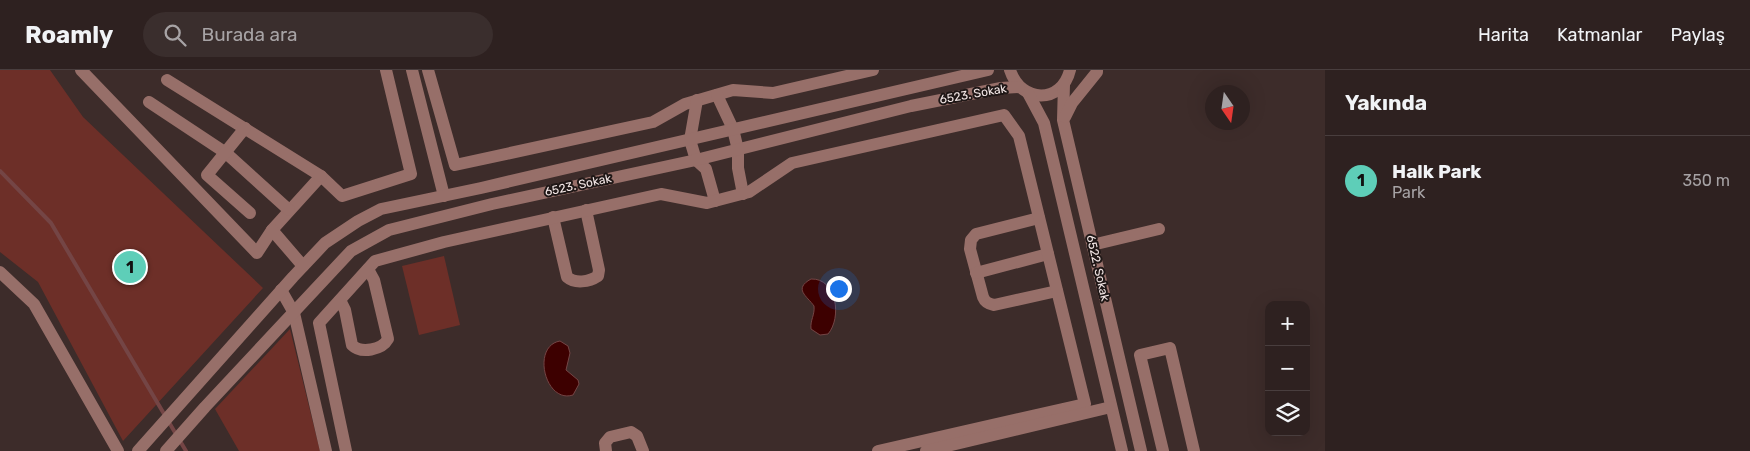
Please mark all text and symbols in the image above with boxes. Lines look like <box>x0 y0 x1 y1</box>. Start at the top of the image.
search box <box>143 12 493 57</box>
text: Roamly <box>25 21 113 49</box>
icon: search <box>161 21 189 49</box>
text: Burada ara <box>201 23 298 46</box>
text: Harita <box>1478 24 1529 46</box>
text: Katmanlar <box>1557 24 1642 46</box>
text: Paylaş <box>1670 24 1725 46</box>
street label: 6523. Sokak <box>938 81 1008 107</box>
north arrow <box>1205 85 1250 130</box>
text: Yakında <box>1345 90 1427 115</box>
text: Halk Park <box>1392 160 1481 183</box>
street label: 6523. Sokak <box>543 171 613 199</box>
text: 1 <box>1357 171 1365 190</box>
text: 350 m <box>1683 171 1730 190</box>
text: Park <box>1392 183 1425 202</box>
street label: 6522. Sokak <box>1084 233 1113 303</box>
pin: 1 <box>114 248 146 286</box>
your location <box>826 276 852 302</box>
map controls <box>1265 301 1310 436</box>
button: + <box>1265 301 1310 346</box>
button: − <box>1265 346 1310 391</box>
button: layers <box>1265 391 1310 436</box>

